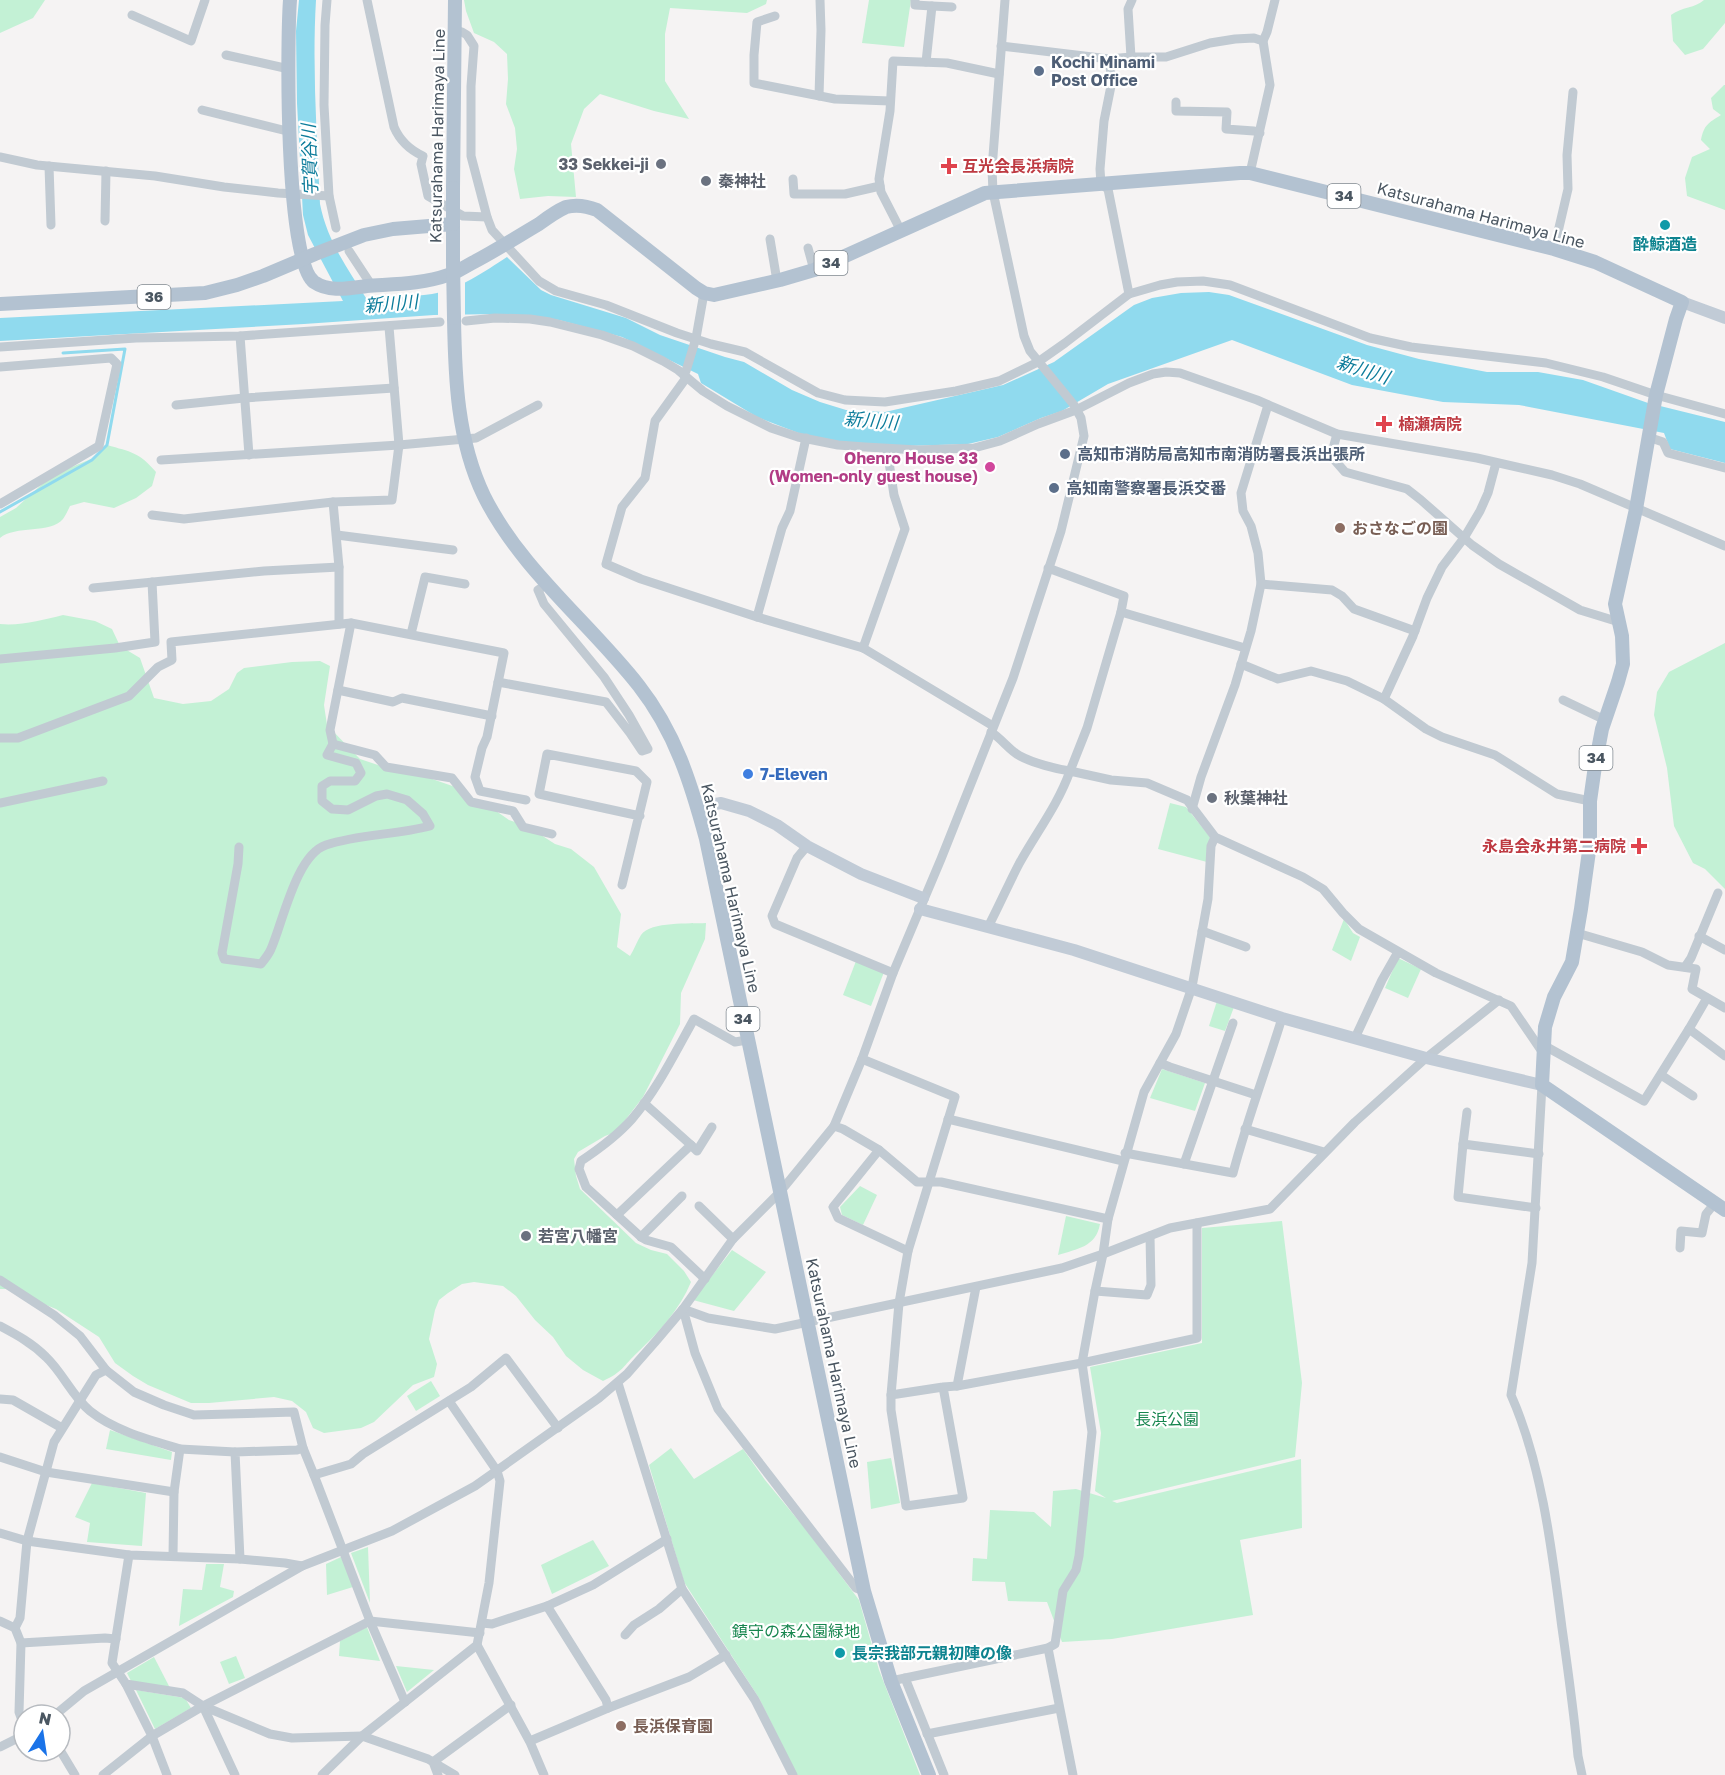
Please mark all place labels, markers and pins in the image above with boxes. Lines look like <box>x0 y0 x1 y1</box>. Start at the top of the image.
place label: Kochi Minami Post Office <box>1051 52 1155 90</box>
marker: Kochi Minami Post Office <box>1032 64 1046 78</box>
place label: 33 Sekkei-ji <box>558 154 649 174</box>
place label: 互光会長浜病院 <box>962 156 1074 176</box>
marker: 33 Sekkei-ji <box>654 157 668 171</box>
marker: 互光会長浜病院 <box>940 157 958 175</box>
place label: 秦神社 <box>718 171 766 191</box>
marker: 秦神社 <box>699 174 713 188</box>
marker: 酔鯨酒造 <box>1658 218 1672 232</box>
place label: 酔鯨酒造 <box>1633 234 1697 254</box>
place label: 楠瀬病院 <box>1398 414 1462 434</box>
marker: 楠瀬病院 <box>1375 415 1393 433</box>
place label: 高知市消防局高知市南消防署長浜出張所 <box>1077 444 1365 464</box>
marker: 高知市消防局高知市南消防署長浜出張所 <box>1058 447 1072 461</box>
place label: Ohenro House 33 (Women-only guest house) <box>769 448 978 486</box>
marker: Ohenro House 33 (Women-only guest house) <box>983 460 997 474</box>
place label: 高知南警察署長浜交番 <box>1066 478 1226 498</box>
marker: 高知南警察署長浜交番 <box>1047 481 1061 495</box>
place label: おさなごの園 <box>1352 518 1448 538</box>
marker: おさなごの園 <box>1333 521 1347 535</box>
place label: 7-Eleven <box>760 764 828 784</box>
marker: 7-Eleven <box>741 767 755 781</box>
place label: 秋葉神社 <box>1224 788 1288 808</box>
marker: 秋葉神社 <box>1205 791 1219 805</box>
place label: 永島会永井第二病院 <box>1482 836 1626 856</box>
marker: 永島会永井第二病院 <box>1630 837 1648 855</box>
place label: 若宮八幡宮 <box>538 1226 618 1246</box>
marker: 若宮八幡宮 <box>519 1229 533 1243</box>
place label: 長宗我部元親初陣の像 <box>852 1643 1012 1663</box>
marker: 長宗我部元親初陣の像 <box>833 1646 847 1660</box>
place label: 長浜保育園 <box>633 1716 713 1736</box>
marker: 長浜保育園 <box>614 1719 628 1733</box>

